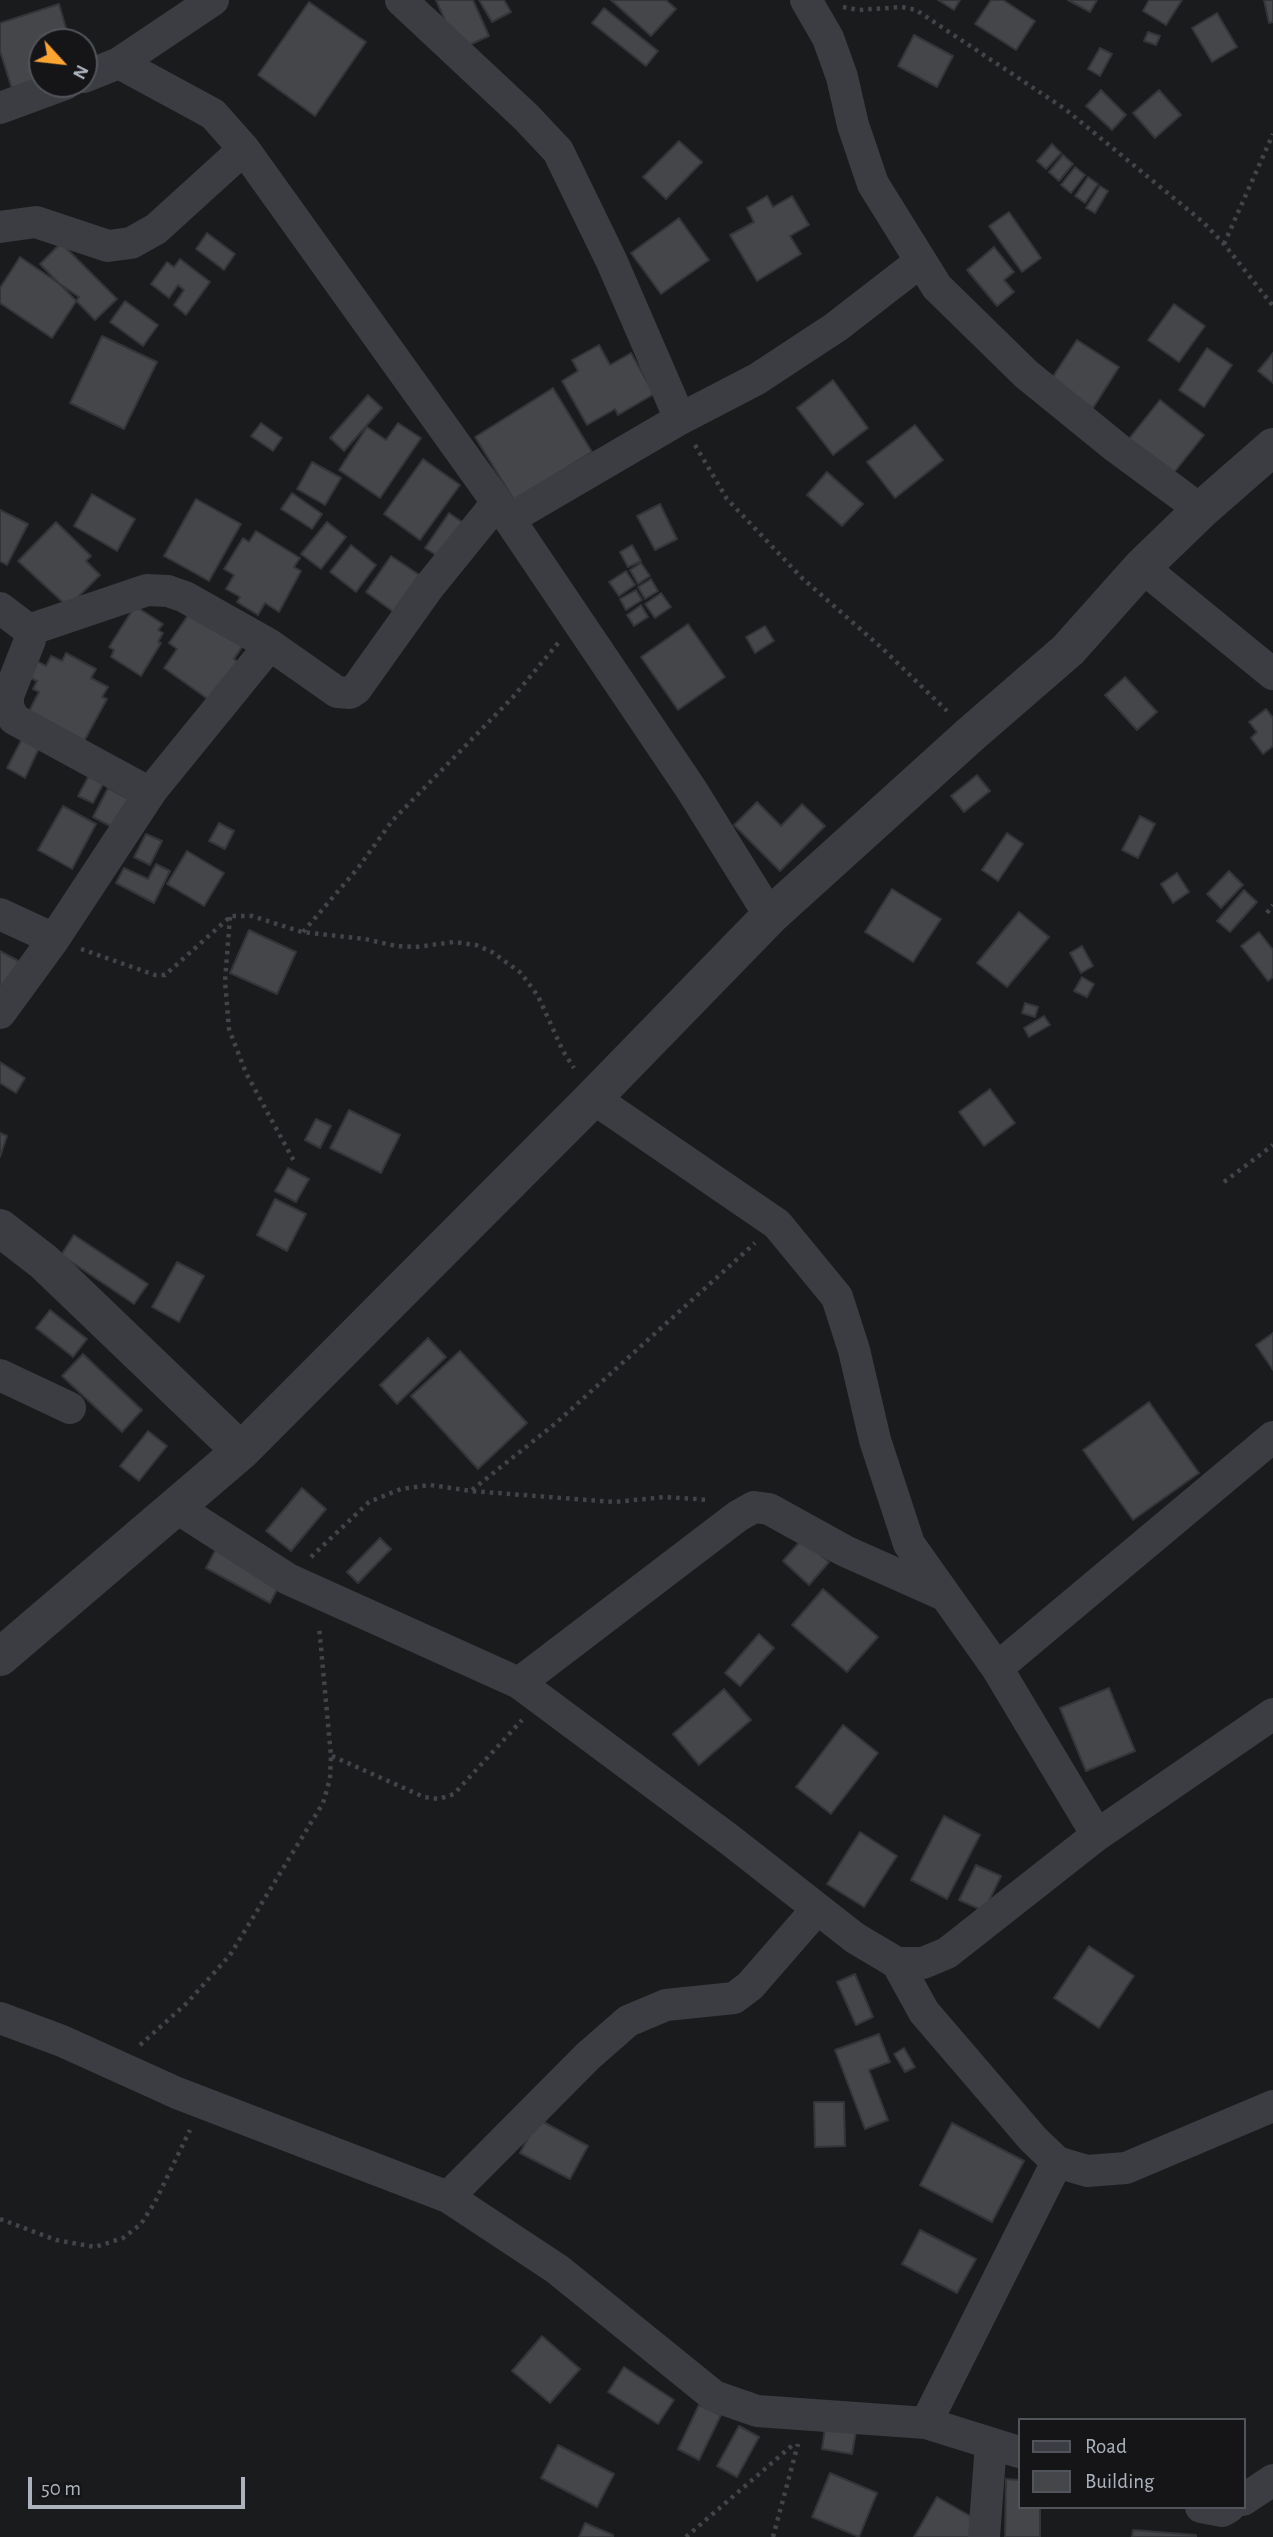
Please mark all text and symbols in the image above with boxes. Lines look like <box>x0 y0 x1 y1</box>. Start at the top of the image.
north arrow <box>28 28 98 98</box>
text: N <box>69 62 92 82</box>
legend <box>1018 2418 1245 2509</box>
text: Road <box>1085 2436 1127 2457</box>
scale bar <box>32 2464 248 2508</box>
text: Building <box>1085 2471 1154 2492</box>
text: 50 m <box>41 2478 81 2499</box>

